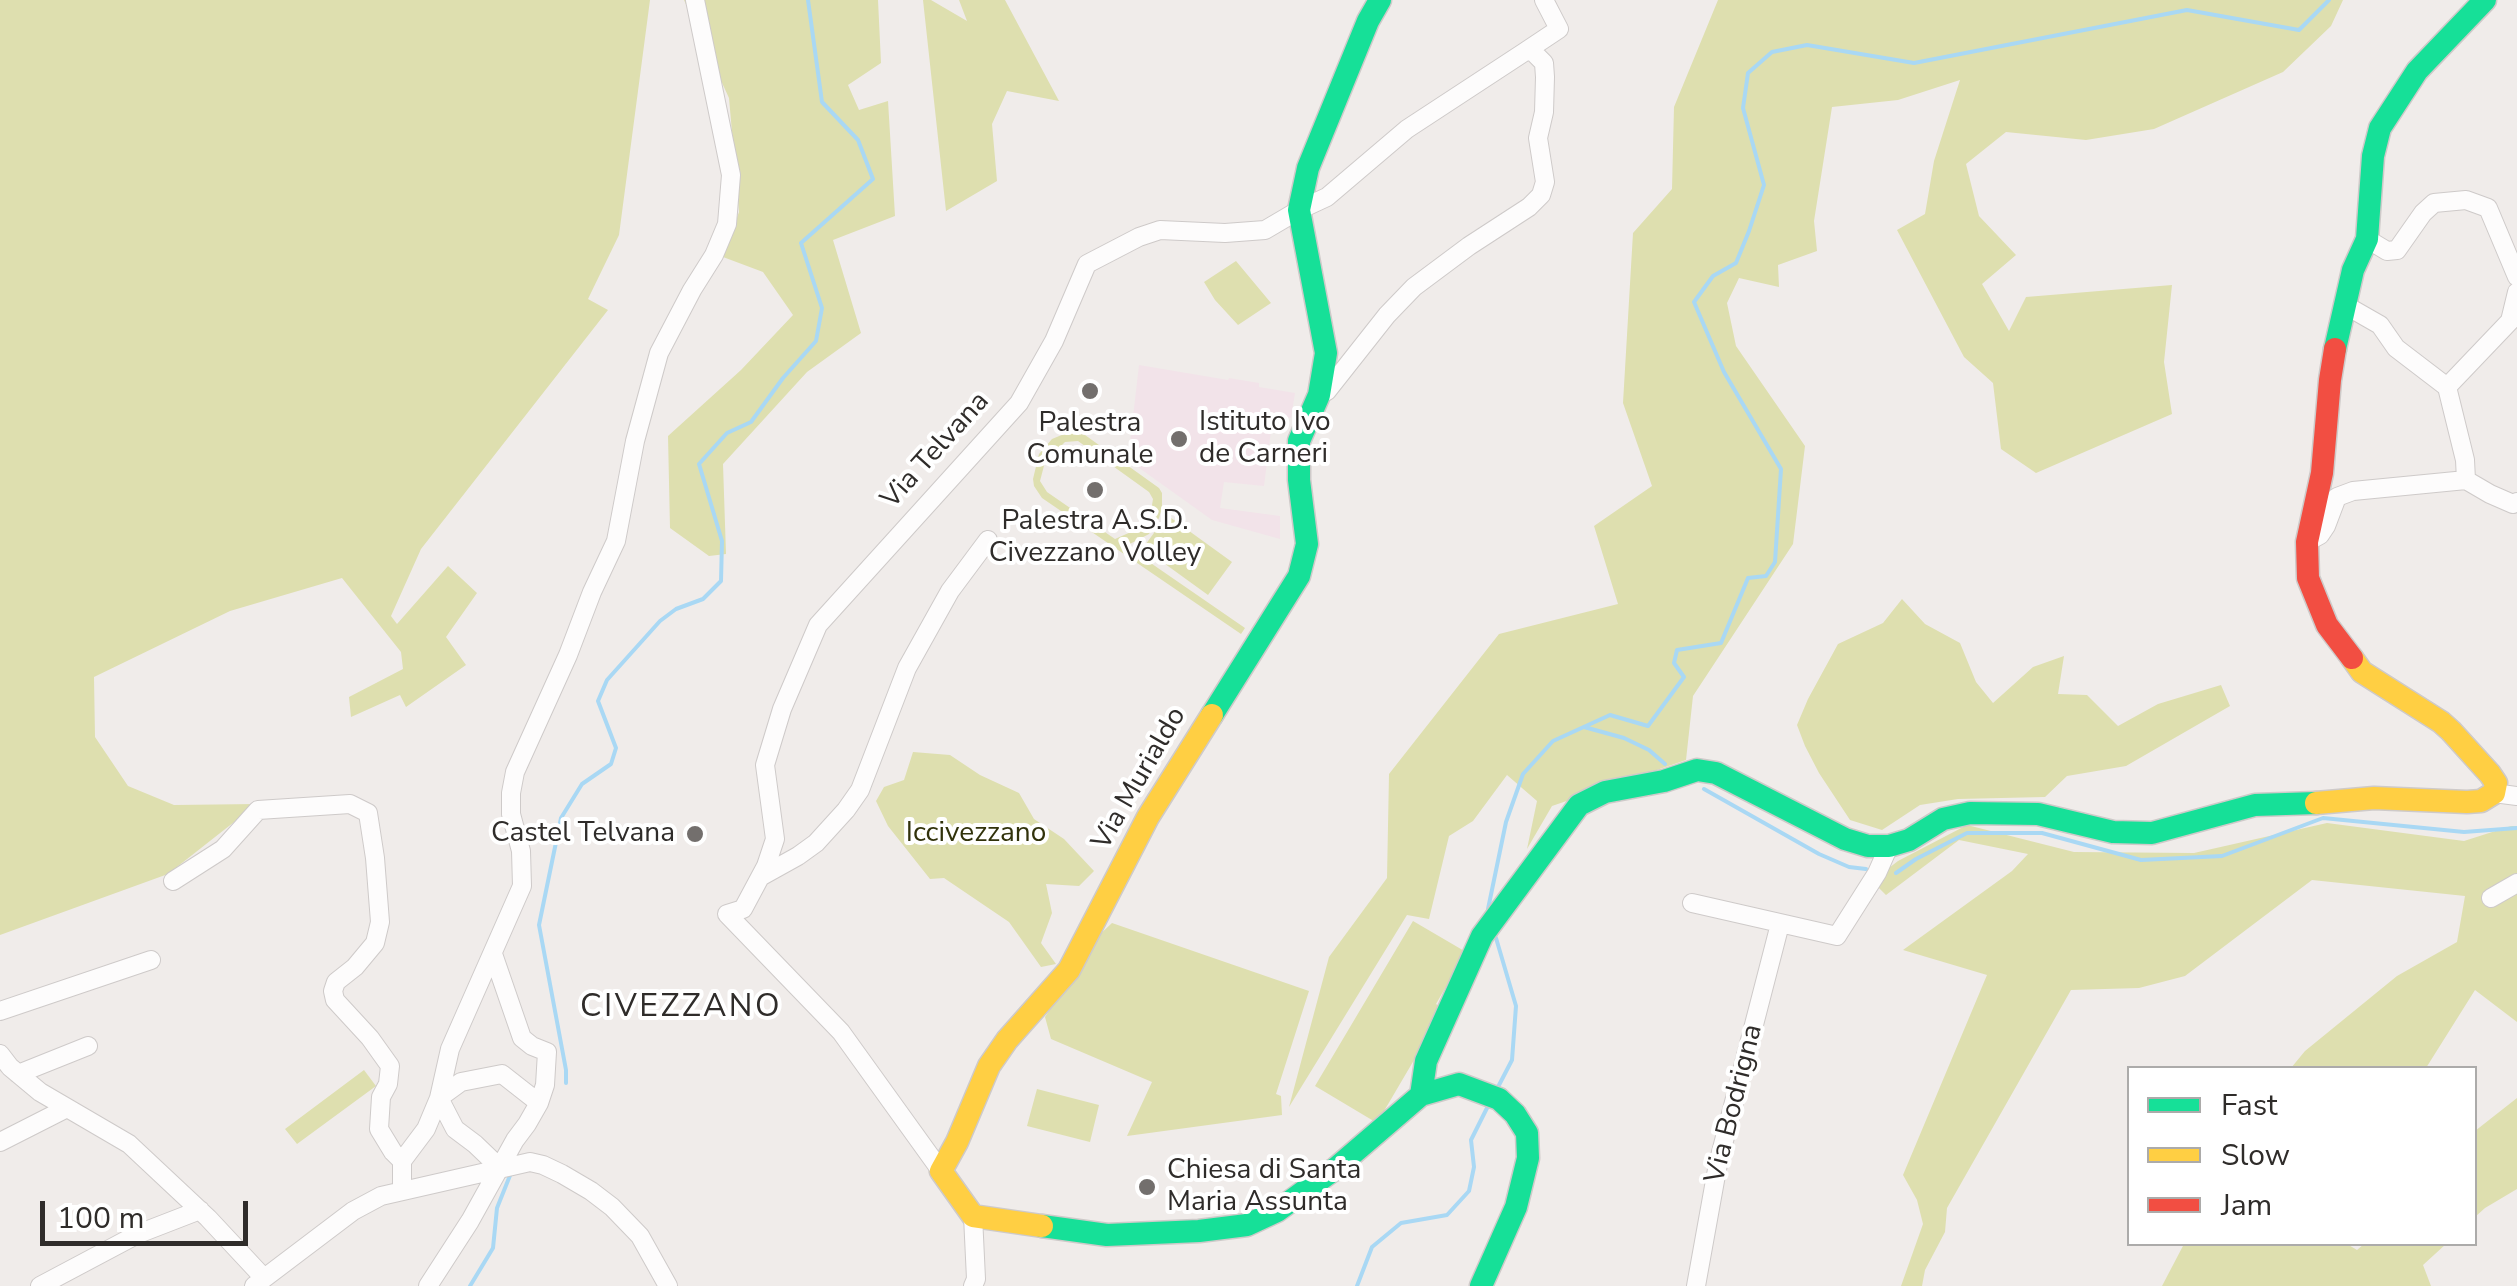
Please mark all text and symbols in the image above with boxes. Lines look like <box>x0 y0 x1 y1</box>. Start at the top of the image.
marker: Palestra Comunale <box>1079 380 1101 402</box>
street label: Via Telvana <box>875 386 997 516</box>
place label: Istituto Ivo de Carneri <box>1199 406 1331 472</box>
place label: Palestra Comunale <box>1027 407 1153 473</box>
marker: Istituto Ivo de Carneri <box>1168 428 1190 450</box>
marker: Palestra A.S.D. Civezzano Volley <box>1084 479 1106 501</box>
place label: Palestra A.S.D. Civezzano Volley <box>989 505 1201 571</box>
street label: Via Murialdo <box>1086 702 1194 856</box>
place label: Castel Telvana <box>491 817 675 851</box>
park label: Iccivezzano <box>906 817 1046 851</box>
marker: Castel Telvana <box>684 823 706 845</box>
district label: CIVEZZANO <box>580 989 782 1027</box>
street label: Via Bodrigna <box>1699 1021 1771 1187</box>
legend <box>2127 1066 2477 1246</box>
text: Fast <box>2221 1085 2278 1126</box>
text: Slow <box>2221 1135 2290 1176</box>
place label: Chiesa di Santa Maria Assunta <box>1167 1154 1361 1220</box>
marker: Chiesa di Santa Maria Assunta <box>1136 1176 1158 1198</box>
scale bar <box>45 1181 252 1243</box>
text: Jam <box>2221 1185 2272 1226</box>
text: 100 m <box>57 1198 144 1239</box>

